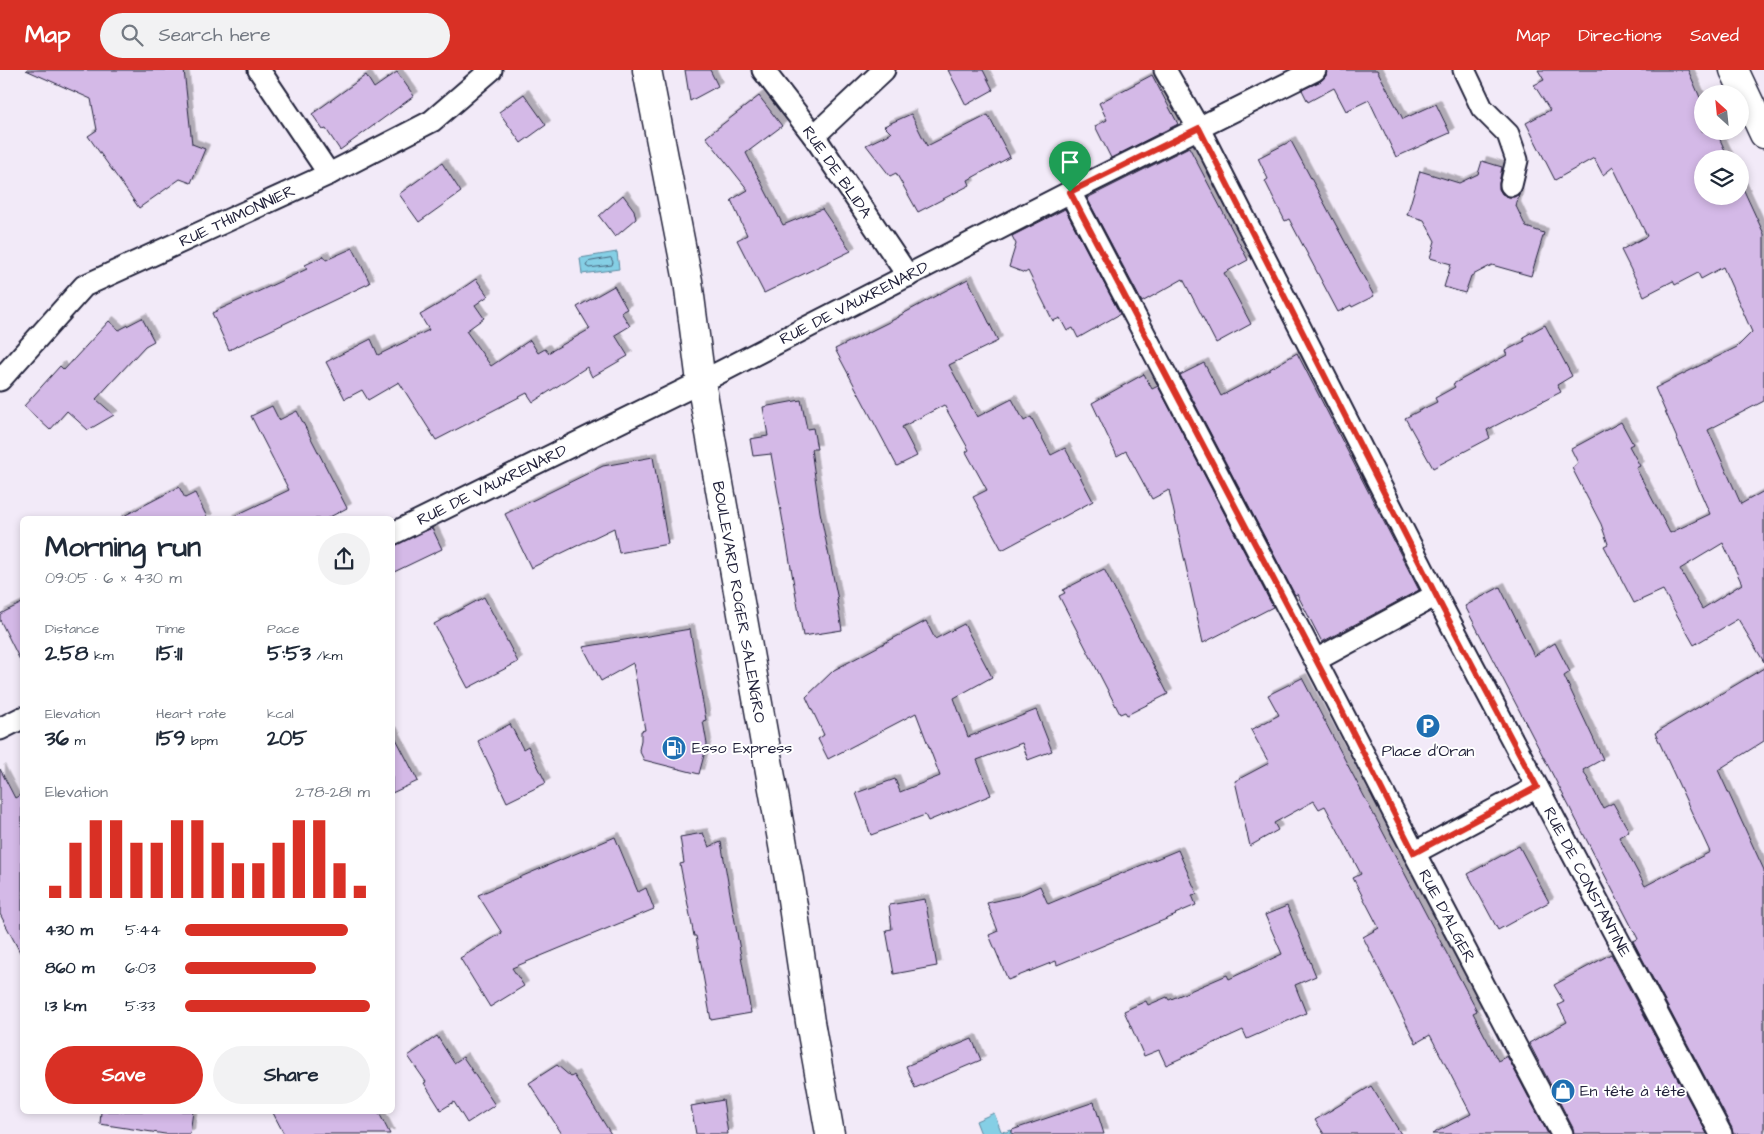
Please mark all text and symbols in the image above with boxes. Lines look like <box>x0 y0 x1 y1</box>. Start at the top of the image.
search box <box>100 13 450 58</box>
text: Map <box>25 18 70 52</box>
icon: search <box>118 21 146 49</box>
text: Search here <box>158 22 271 49</box>
text: Map <box>1516 23 1550 48</box>
text: Directions <box>1578 23 1662 48</box>
text: Saved <box>1690 23 1739 48</box>
north arrow <box>1694 85 1749 140</box>
map controls <box>1694 85 1749 205</box>
street label: RUE DE BLIDA <box>797 121 877 223</box>
pin <box>1049 141 1091 192</box>
icon: arrive <box>1056 148 1084 176</box>
button: layers <box>1694 150 1749 205</box>
street label: RUE THIMONNIER <box>175 179 299 253</box>
street label: RUE DE VAUXRENARD <box>776 256 932 350</box>
street label: RUE DE VAUXRENARD <box>413 439 571 531</box>
street label: BOULEVARD ROGER SALENGRO <box>707 480 771 725</box>
text: Morning run <box>45 528 201 567</box>
button: share <box>318 533 370 585</box>
text: 09:05 · 6 × 430 m <box>45 567 182 589</box>
text: Distance <box>45 619 99 639</box>
text: Time <box>156 619 185 639</box>
text: Pace <box>267 619 299 639</box>
text: 2.58 <box>45 639 88 668</box>
text: 15:11 <box>156 639 182 668</box>
text: 5:53 <box>267 639 311 668</box>
text: km <box>88 646 114 666</box>
text: /km <box>311 646 342 666</box>
text: Elevation <box>45 704 100 724</box>
text: Heart rate <box>156 704 226 724</box>
text: kcal <box>267 704 294 724</box>
parking icon: Place d'Oran <box>1415 713 1441 739</box>
text: 36 <box>45 724 69 753</box>
text: 159 <box>156 724 186 753</box>
text: 205 <box>267 724 307 753</box>
text: m <box>69 731 85 751</box>
text: bpm <box>186 731 218 751</box>
fuel station icon: Esso Express <box>661 735 687 761</box>
place label: Esso Express <box>692 737 792 759</box>
place label: Place d'Oran <box>1382 740 1474 762</box>
text: Elevation <box>45 781 108 803</box>
text: 278–281 m <box>295 781 370 803</box>
street label: RUE DE CONSTANTINE <box>1538 803 1636 961</box>
street label: RUE D'ALGER <box>1413 866 1481 966</box>
text: 430 m <box>45 919 93 941</box>
text: 5:44 <box>125 919 161 941</box>
text: 860 m <box>45 957 94 979</box>
text: 6:03 <box>125 957 156 979</box>
text: 1.3 km <box>45 995 86 1017</box>
text: 5:33 <box>125 995 155 1017</box>
button: Save <box>45 1046 203 1104</box>
button: Share <box>213 1046 370 1104</box>
shop icon: En tête à tête <box>1550 1078 1576 1104</box>
place label: En tête à tête <box>1580 1080 1686 1102</box>

